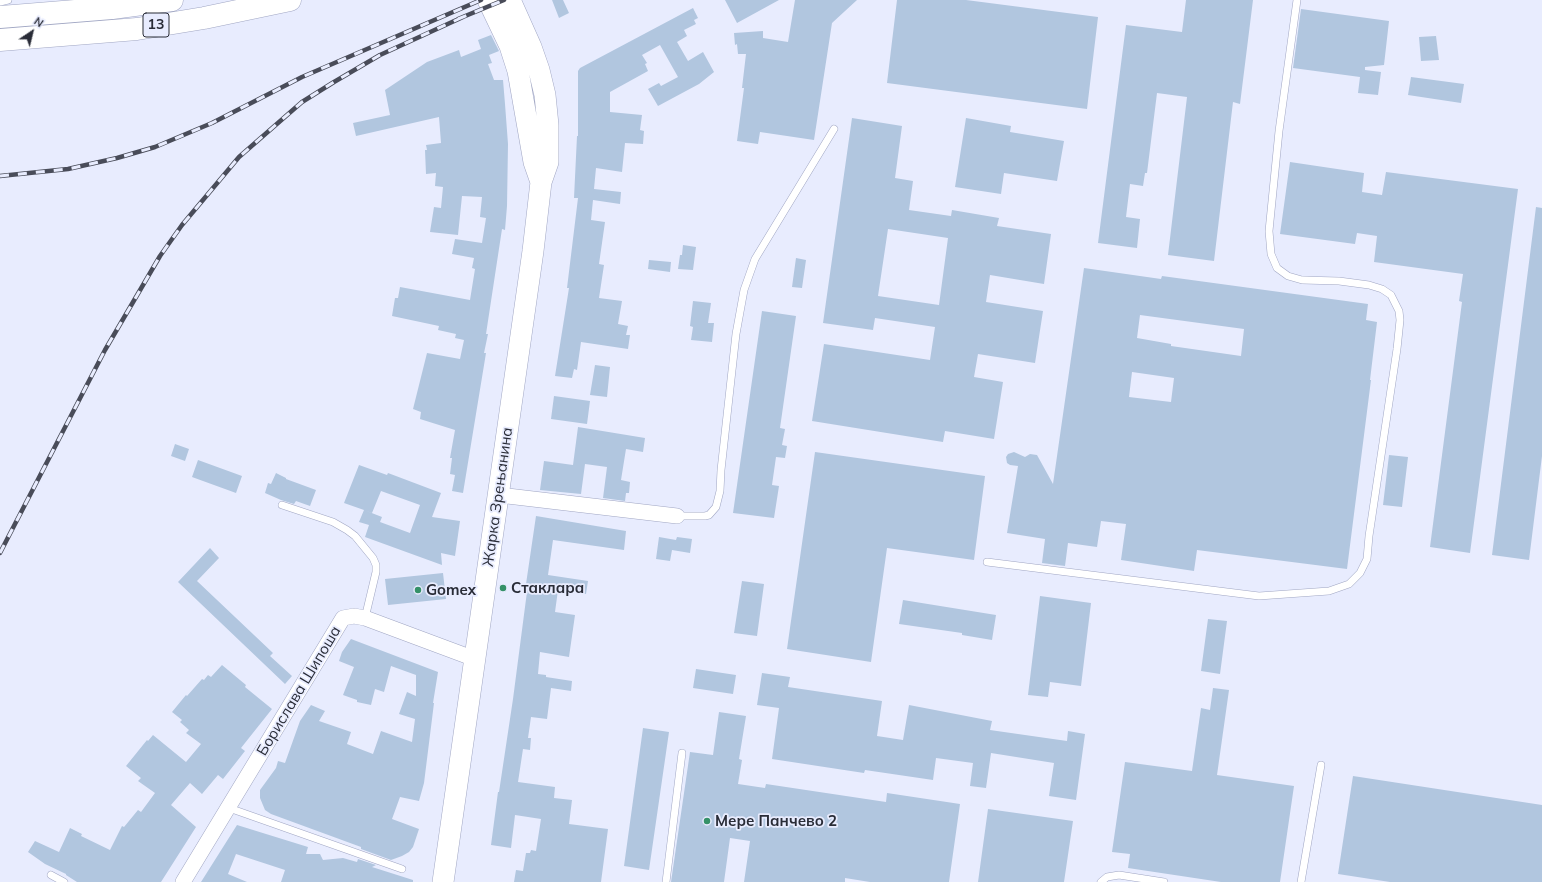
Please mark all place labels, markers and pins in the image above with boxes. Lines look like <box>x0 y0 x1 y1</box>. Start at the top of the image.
place label: Стаклара <box>511 579 584 597</box>
place label: Gomex <box>426 581 476 599</box>
marker: Стаклара <box>498 583 508 593</box>
marker: Gomex <box>413 585 423 595</box>
place label: Мере Панчево 2 <box>715 812 837 830</box>
marker: Мере Панчево 2 <box>702 816 712 826</box>

